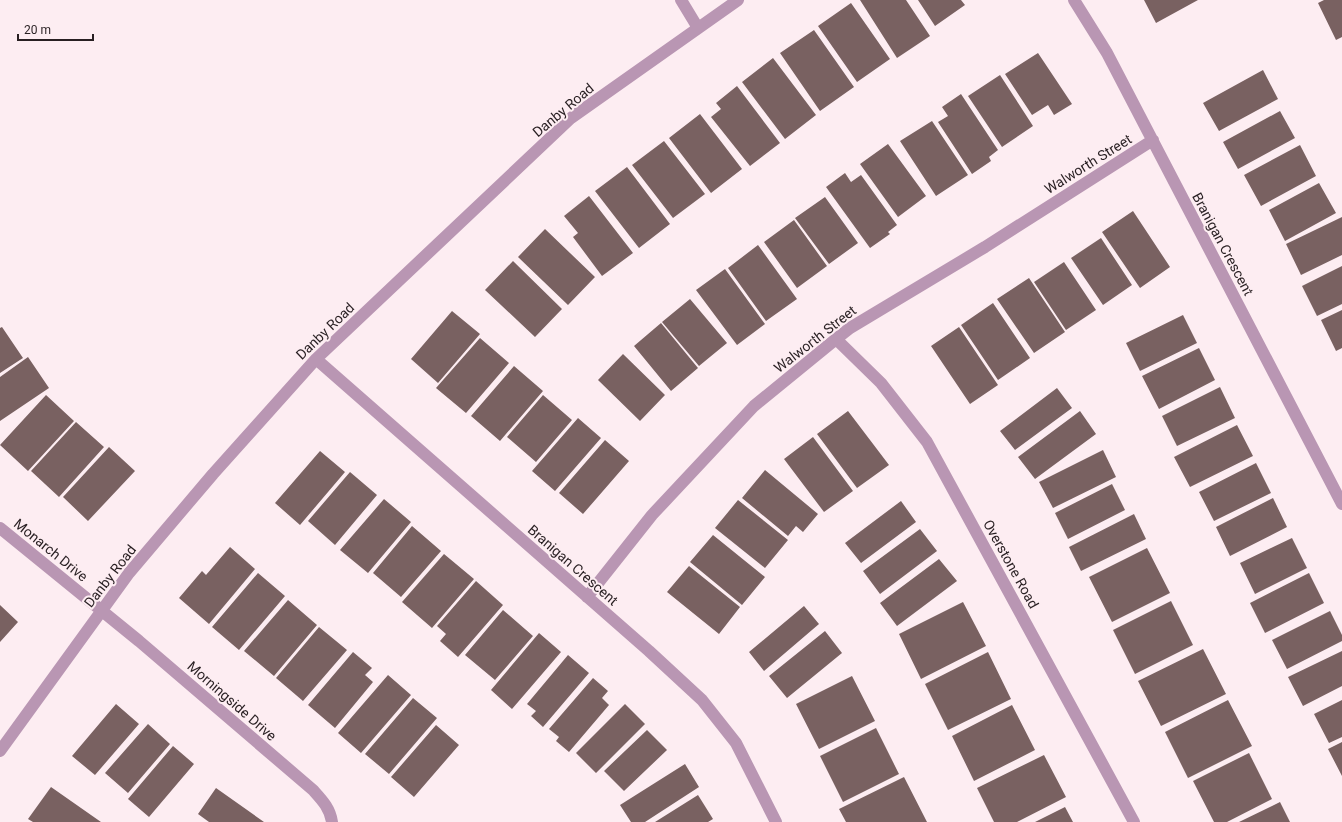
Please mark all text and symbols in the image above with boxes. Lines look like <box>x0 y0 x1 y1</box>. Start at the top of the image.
scale bar <box>18 16 93 42</box>
text: 20 m <box>24 23 51 37</box>
street label: Danby Road <box>529 80 597 140</box>
street label: Walworth Street <box>1042 131 1135 197</box>
street label: Branigan Crescent <box>1189 190 1257 298</box>
street label: Danby Road <box>293 299 357 363</box>
street label: Walworth Street <box>771 302 859 376</box>
street label: Monarch Drive <box>11 515 91 585</box>
street label: Overstone Road <box>980 517 1042 611</box>
street label: Branigan Crescent <box>525 522 622 609</box>
street label: Danby Road <box>81 542 139 610</box>
street label: Morningside Drive <box>184 658 280 744</box>

